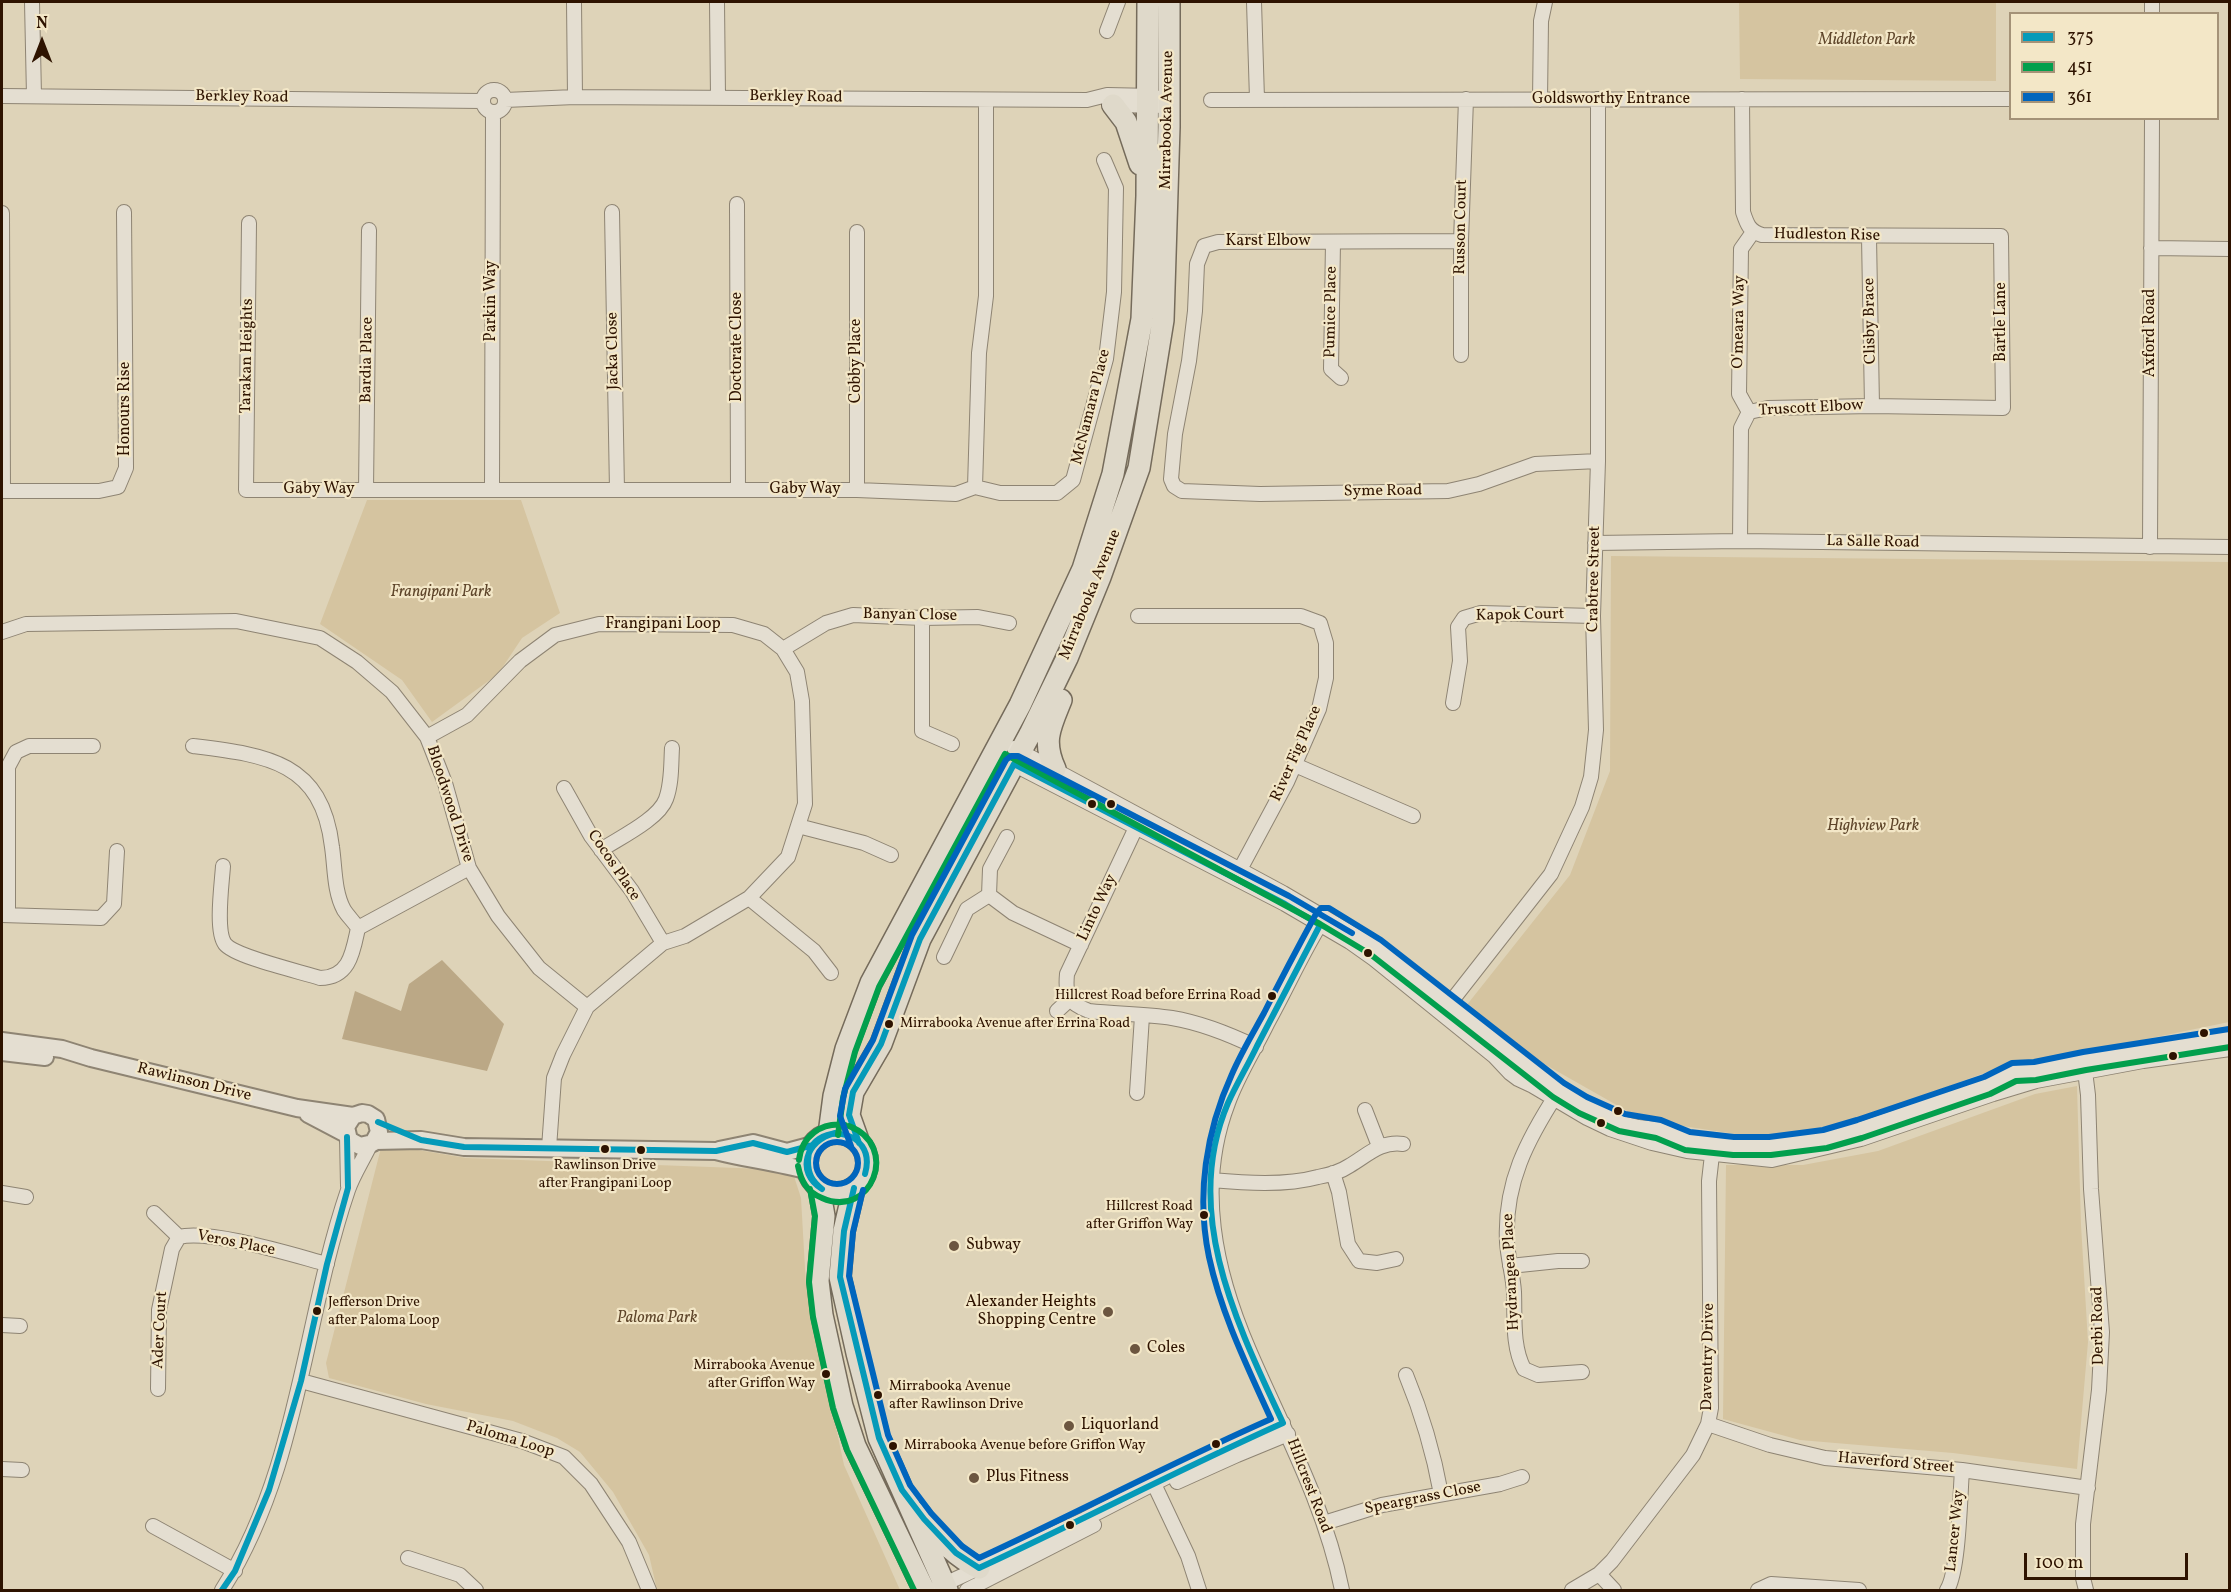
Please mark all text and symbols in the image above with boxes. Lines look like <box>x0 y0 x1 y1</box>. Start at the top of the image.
north arrow <box>12 12 72 72</box>
legend <box>2009 12 2219 120</box>
text: N <box>36 13 48 35</box>
text: 375 <box>2067 25 2094 50</box>
park label: Middleton Park <box>1819 31 1915 51</box>
street label: Mirrabooka Avenue <box>1157 50 1179 190</box>
text: 451 <box>2067 55 2093 80</box>
text: 361 <box>2067 85 2092 110</box>
street label: Berkley Road <box>195 88 289 108</box>
street label: Berkley Road <box>749 88 843 108</box>
street label: Goldsworthy Entrance <box>1532 90 1690 110</box>
street label: Russon Court <box>1452 179 1472 275</box>
street label: Hudleston Rise <box>1774 225 1880 247</box>
street label: Karst Elbow <box>1225 232 1311 252</box>
street label: Parkin Way <box>482 260 502 342</box>
street label: Pumice Place <box>1322 266 1342 358</box>
street label: O'meara Way <box>1730 275 1750 369</box>
street label: Clisby Brace <box>1861 277 1881 365</box>
street label: Bartle Lane <box>1992 282 2012 362</box>
street label: Axford Road <box>2141 289 2161 377</box>
street label: Doctorate Close <box>728 292 748 402</box>
street label: Tarakan Heights <box>237 298 259 414</box>
street label: Jacka Close <box>604 312 624 390</box>
street label: Bardia Place <box>358 317 378 403</box>
street label: Cobby Place <box>847 319 867 403</box>
street label: McNamara Place <box>1068 347 1116 467</box>
street label: Honours Rise <box>116 362 136 456</box>
street label: Truscott Elbow <box>1758 397 1864 421</box>
street label: Gaby Way <box>283 480 355 500</box>
street label: Gaby Way <box>769 480 841 500</box>
street label: Syme Road <box>1344 482 1422 502</box>
street label: Crabtree Street <box>1584 526 1606 632</box>
street label: Mirrabooka Avenue <box>1056 527 1126 663</box>
street label: La Salle Road <box>1826 533 1920 553</box>
park label: Frangipani Park <box>391 583 491 603</box>
street label: Banyan Close <box>863 606 957 626</box>
street label: Kapok Court <box>1476 606 1564 626</box>
street label: Frangipani Loop <box>605 615 721 635</box>
street label: River Fig Place <box>1267 703 1327 805</box>
street label: Bloodwood Drive <box>421 743 477 865</box>
unlabelled marker <box>1086 798 1098 810</box>
unlabelled marker <box>1105 798 1117 810</box>
park label: Highview Park <box>1827 817 1919 837</box>
street label: Cocos Place <box>582 827 644 905</box>
street label: Linto Way <box>1074 872 1122 944</box>
unlabelled marker <box>1362 947 1374 959</box>
place label: Hillcrest Road before Errina Road <box>1055 988 1261 1004</box>
marker: Hillcrest Road before Errina Road <box>1266 990 1278 1002</box>
place label: Mirrabooka Avenue after Errina Road <box>900 1016 1130 1032</box>
marker: Mirrabooka Avenue after Errina Road <box>883 1018 895 1030</box>
unlabelled marker <box>2198 1027 2210 1039</box>
unlabelled marker <box>2167 1050 2179 1062</box>
street label: Rawlinson Drive <box>135 1060 253 1106</box>
unlabelled marker <box>1612 1105 1624 1117</box>
unlabelled marker <box>1595 1117 1607 1129</box>
marker: Rawlinson Drive after Frangipani Loop <box>599 1143 611 1155</box>
unlabelled marker <box>635 1144 647 1156</box>
place label: Rawlinson Drive after Frangipani Loop <box>539 1158 671 1190</box>
place label: Hillcrest Road after Griffon Way <box>1086 1199 1193 1232</box>
marker: Hillcrest Road after Griffon Way <box>1198 1209 1210 1221</box>
street label: Hydrangea Place <box>1499 1213 1525 1331</box>
street label: Veros Place <box>195 1227 277 1261</box>
place label: Subway <box>966 1236 1021 1256</box>
marker: Subway <box>947 1239 961 1253</box>
street label: Derbi Road <box>2089 1286 2109 1366</box>
street label: Ader Court <box>149 1291 173 1369</box>
place label: Alexander Heights Shopping Centre <box>965 1293 1096 1331</box>
place label: Jefferson Drive after Paloma Loop <box>328 1295 439 1328</box>
street label: Daventry Drive <box>1698 1303 1720 1411</box>
marker: Jefferson Drive after Paloma Loop <box>311 1305 323 1317</box>
marker: Alexander Heights Shopping Centre <box>1101 1305 1115 1319</box>
park label: Paloma Park <box>617 1309 697 1329</box>
place label: Coles <box>1147 1339 1185 1359</box>
marker: Coles <box>1128 1342 1142 1356</box>
place label: Mirrabooka Avenue after Griffon Way <box>693 1358 815 1390</box>
marker: Mirrabooka Avenue after Griffon Way <box>820 1368 832 1380</box>
place label: Mirrabooka Avenue after Rawlinson Drive <box>889 1379 1023 1412</box>
marker: Mirrabooka Avenue after Rawlinson Drive <box>872 1389 884 1401</box>
place label: Liquorland <box>1081 1416 1159 1436</box>
street label: Paloma Loop <box>464 1418 556 1462</box>
marker: Liquorland <box>1062 1419 1076 1433</box>
street label: Hillcrest Road <box>1281 1436 1335 1536</box>
place label: Mirrabooka Avenue before Griffon Way <box>904 1438 1146 1454</box>
unlabelled marker <box>1210 1438 1222 1450</box>
marker: Mirrabooka Avenue before Griffon Way <box>887 1440 899 1452</box>
street label: Haverford Street <box>1837 1449 1955 1479</box>
place label: Plus Fitness <box>986 1468 1069 1488</box>
marker: Plus Fitness <box>967 1471 981 1485</box>
street label: Speargrass Close <box>1363 1478 1483 1520</box>
street label: Lancer Way <box>1942 1489 1970 1573</box>
unlabelled marker <box>1064 1519 1076 1531</box>
scale bar <box>2027 1541 2190 1579</box>
text: 100 m <box>2035 1551 2084 1576</box>

